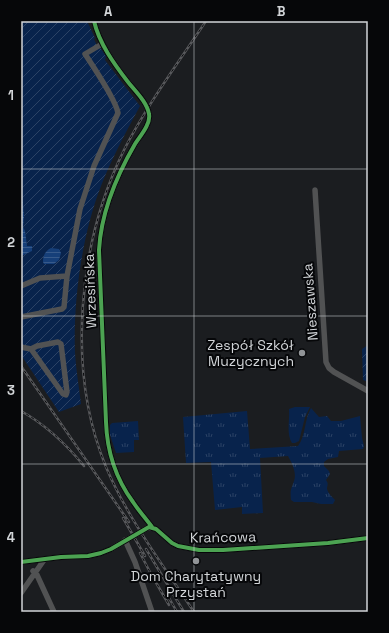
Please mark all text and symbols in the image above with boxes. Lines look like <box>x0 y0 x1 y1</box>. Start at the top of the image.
text: A <box>104 3 113 20</box>
text: B <box>277 3 286 20</box>
text: 1 <box>8 87 14 104</box>
text: 2 <box>7 234 15 251</box>
street label: Wrzesińska <box>80 253 100 329</box>
street label: Nieszawska <box>298 263 322 341</box>
place label: Zespół Szkół Muzycznych <box>207 336 294 370</box>
marker: Zespół Szkół Muzycznych <box>297 348 307 358</box>
text: 3 <box>7 382 15 399</box>
street label: Krańcowa <box>190 527 256 547</box>
text: 4 <box>7 529 15 546</box>
marker: Dom Charytatywny Przystań <box>191 556 201 566</box>
place label: Dom Charytatywny Przystań <box>131 567 261 601</box>

